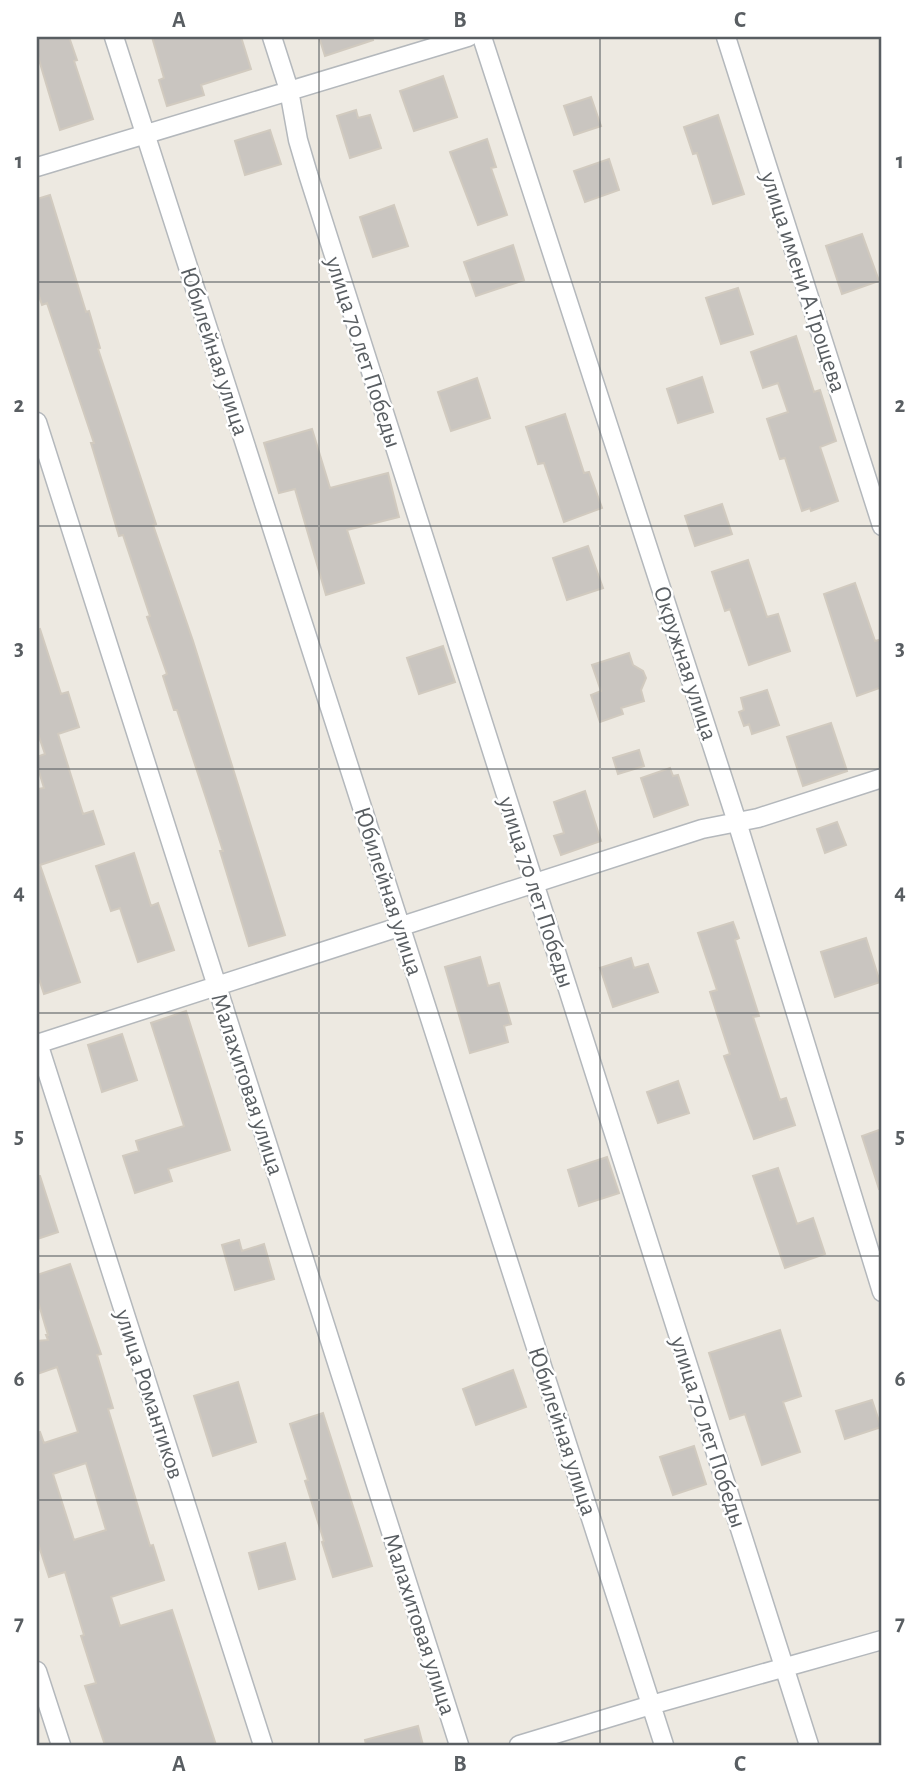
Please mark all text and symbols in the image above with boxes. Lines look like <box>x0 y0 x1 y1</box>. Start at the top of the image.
text: A <box>172 9 186 32</box>
text: B <box>453 9 467 32</box>
text: C <box>734 9 746 32</box>
text: 1 <box>15 150 23 173</box>
text: 1 <box>896 150 904 173</box>
street label: улица имени А.Трощева <box>756 168 850 396</box>
street label: улица 70 лет Победы <box>321 253 405 451</box>
street label: Юбилейная улица <box>175 264 253 439</box>
text: 2 <box>14 394 25 417</box>
text: 2 <box>895 394 906 417</box>
street label: Окружная улица <box>649 583 721 743</box>
text: 3 <box>14 637 24 660</box>
text: 3 <box>895 637 905 660</box>
street label: улица 70 лет Победы <box>494 793 578 991</box>
street label: Юбилейная улица <box>349 804 427 979</box>
text: 4 <box>13 881 25 904</box>
text: 4 <box>894 881 906 904</box>
street label: Малахитовая улица <box>206 990 288 1178</box>
text: 5 <box>14 1125 24 1148</box>
text: 5 <box>895 1125 905 1148</box>
street label: улица Романтиков <box>110 1306 188 1482</box>
street label: улица 70 лет Победы <box>666 1333 750 1531</box>
street label: Юбилейная улица <box>523 1344 601 1519</box>
text: 6 <box>13 1368 25 1391</box>
text: 6 <box>894 1368 906 1391</box>
street label: Малахитовая улица <box>378 1530 460 1718</box>
text: 7 <box>14 1612 24 1635</box>
text: 7 <box>895 1612 905 1635</box>
text: A <box>172 1753 186 1776</box>
text: B <box>453 1753 467 1776</box>
text: C <box>734 1753 746 1776</box>

